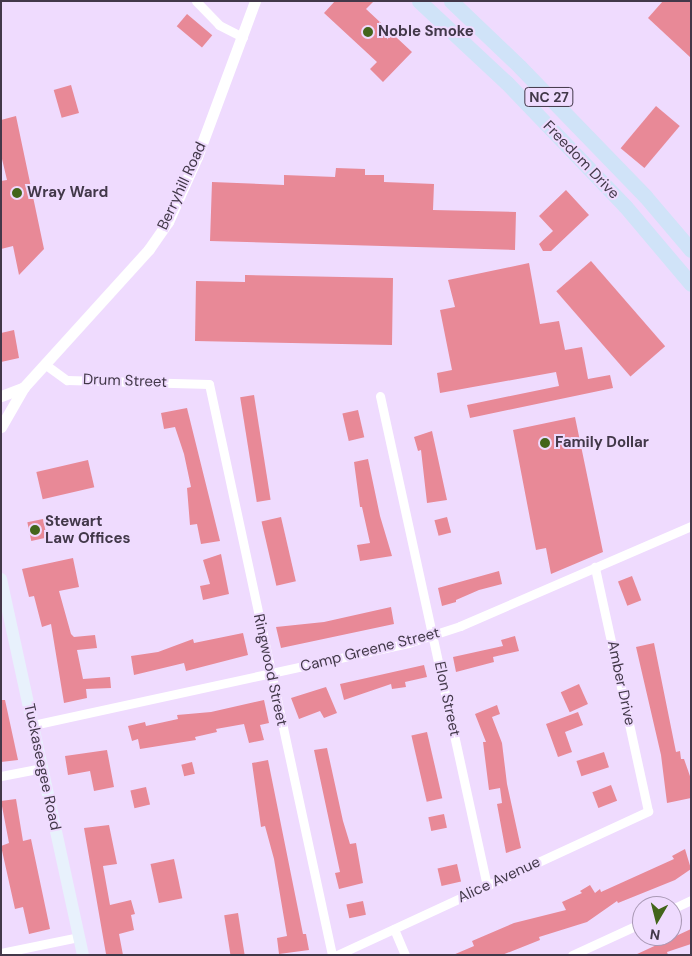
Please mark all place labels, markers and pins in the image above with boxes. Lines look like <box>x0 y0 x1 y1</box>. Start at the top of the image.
place label: Noble Smoke <box>378 23 474 41</box>
marker: Noble Smoke <box>362 26 374 38</box>
place label: Wray Ward <box>27 184 108 202</box>
marker: Wray Ward <box>11 187 23 199</box>
place label: Family Dollar <box>555 434 649 452</box>
marker: Family Dollar <box>539 437 551 449</box>
place label: Stewart Law Offices <box>45 512 131 547</box>
marker: Stewart Law Offices <box>29 524 41 536</box>

